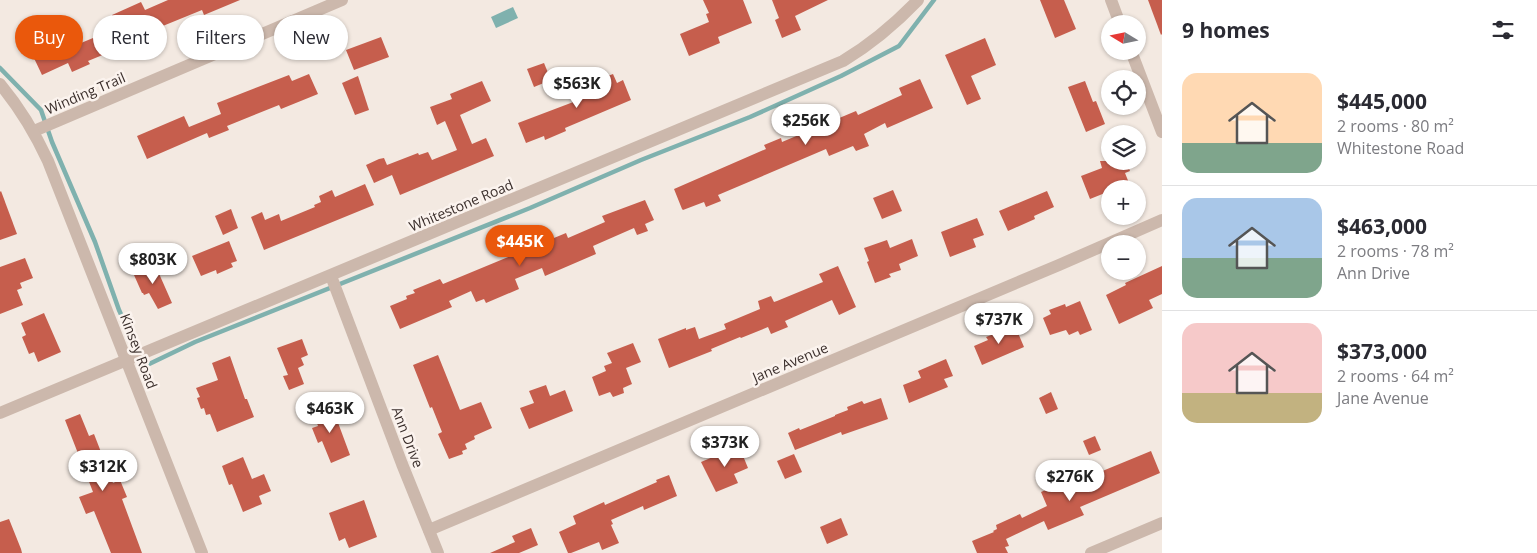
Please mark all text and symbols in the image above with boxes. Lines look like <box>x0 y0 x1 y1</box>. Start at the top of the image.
chip: Buy <box>15 15 83 60</box>
chip: Rent <box>93 15 167 60</box>
chip: Filters <box>177 15 264 60</box>
chip: New <box>274 15 348 60</box>
north arrow <box>1101 15 1146 60</box>
map controls <box>1101 15 1146 280</box>
text: 9 homes <box>1182 16 1270 44</box>
icon: filters <box>1489 16 1517 44</box>
pin: $563K <box>542 66 612 109</box>
street label: Winding Trail <box>42 68 128 118</box>
button: locate <box>1101 70 1146 115</box>
text: $563K <box>553 72 601 94</box>
text: $445,000 <box>1337 87 1427 115</box>
icon: home <box>1222 93 1282 153</box>
pin: $256K <box>771 104 841 146</box>
text: $256K <box>782 109 830 131</box>
text: 2 rooms · 80 m² <box>1337 115 1454 137</box>
button: layers <box>1101 125 1146 170</box>
text: Whitestone Road <box>1337 137 1464 159</box>
street label: Whitestone Road <box>406 174 516 236</box>
button: + <box>1101 180 1146 225</box>
text: $463,000 <box>1337 212 1427 240</box>
icon: home <box>1222 218 1282 278</box>
pin: $445K <box>485 224 555 267</box>
text: $445K <box>496 230 544 252</box>
button: − <box>1101 235 1146 280</box>
text: 2 rooms · 78 m² <box>1337 240 1454 262</box>
pin: $803K <box>118 242 188 285</box>
text: $803K <box>129 248 177 270</box>
text: Ann Drive <box>1337 262 1410 284</box>
pin: $737K <box>964 302 1034 345</box>
text: $737K <box>975 308 1023 330</box>
street label: Kinsey Road <box>116 311 162 391</box>
text: $373,000 <box>1337 337 1427 365</box>
street label: Jane Avenue <box>747 338 831 387</box>
icon: home <box>1222 343 1282 403</box>
text: 2 rooms · 64 m² <box>1337 365 1454 387</box>
text: Jane Avenue <box>1337 387 1429 409</box>
pin: $463K <box>295 392 365 434</box>
text: $463K <box>306 397 354 419</box>
street label: Ann Drive <box>388 404 428 470</box>
pin: $373K <box>690 426 760 468</box>
text: $373K <box>701 431 749 453</box>
pin: $312K <box>68 450 138 492</box>
text: $312K <box>79 455 127 477</box>
pin: $276K <box>1035 460 1105 502</box>
text: $276K <box>1046 465 1094 487</box>

